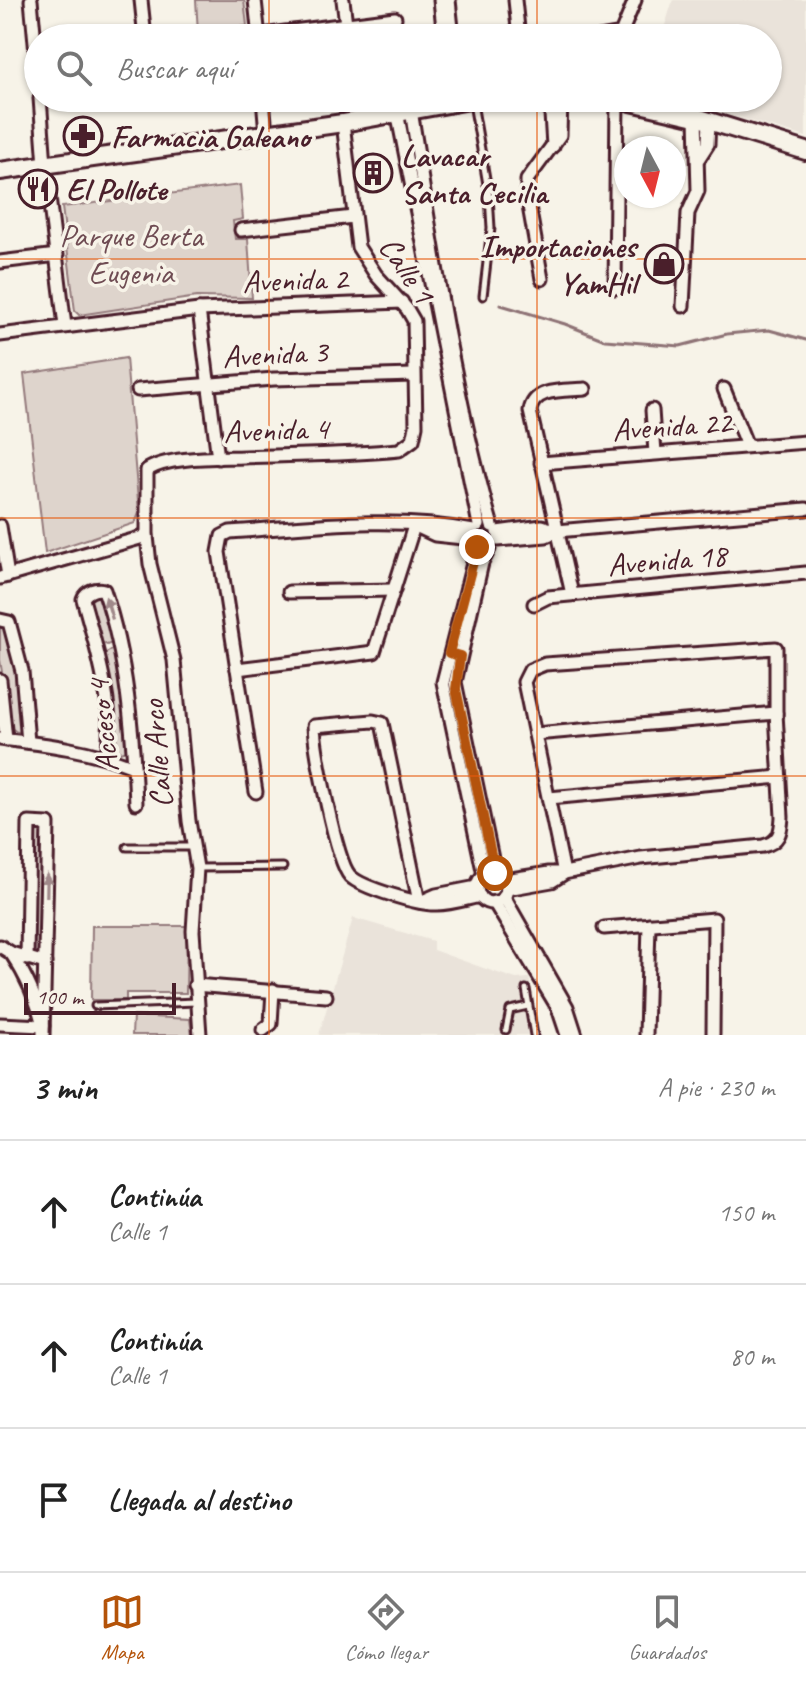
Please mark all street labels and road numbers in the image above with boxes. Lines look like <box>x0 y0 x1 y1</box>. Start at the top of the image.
street label: Calle 1 <box>370 229 445 313</box>
street label: Avenida 2 <box>242 258 351 302</box>
street label: Avenida 3 <box>221 331 331 377</box>
street label: Avenida 22 <box>611 401 736 451</box>
street label: Avenida 4 <box>223 408 333 452</box>
street label: Avenida 18 <box>606 534 731 586</box>
street label: Acceso 4 <box>77 674 128 775</box>
street label: Calle Arco <box>132 697 182 810</box>

